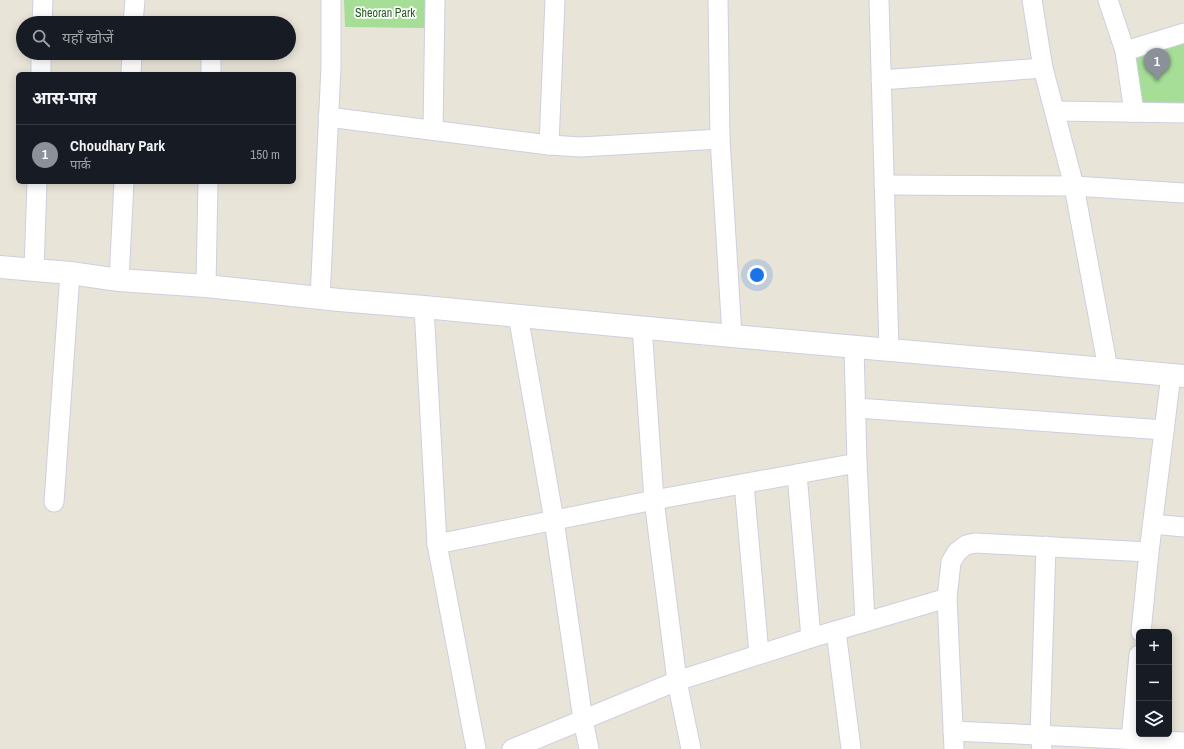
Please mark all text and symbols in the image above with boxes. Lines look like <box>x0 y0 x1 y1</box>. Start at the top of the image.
park label: Sheoran Park <box>355 5 415 21</box>
search box <box>16 16 296 60</box>
icon: search <box>30 27 52 49</box>
text: यहाँ खोजें <box>62 27 113 48</box>
pin: 1 <box>1144 48 1170 81</box>
text: आस-पास <box>32 86 97 109</box>
text: Choudhary Park <box>70 135 165 156</box>
text: 1 <box>42 146 48 163</box>
text: 150 m <box>250 146 280 163</box>
text: पार्क <box>70 156 91 173</box>
your location <box>747 265 767 285</box>
map controls <box>1136 629 1172 737</box>
button: + <box>1136 629 1172 665</box>
button: − <box>1136 665 1172 701</box>
button: layers <box>1136 701 1172 737</box>

